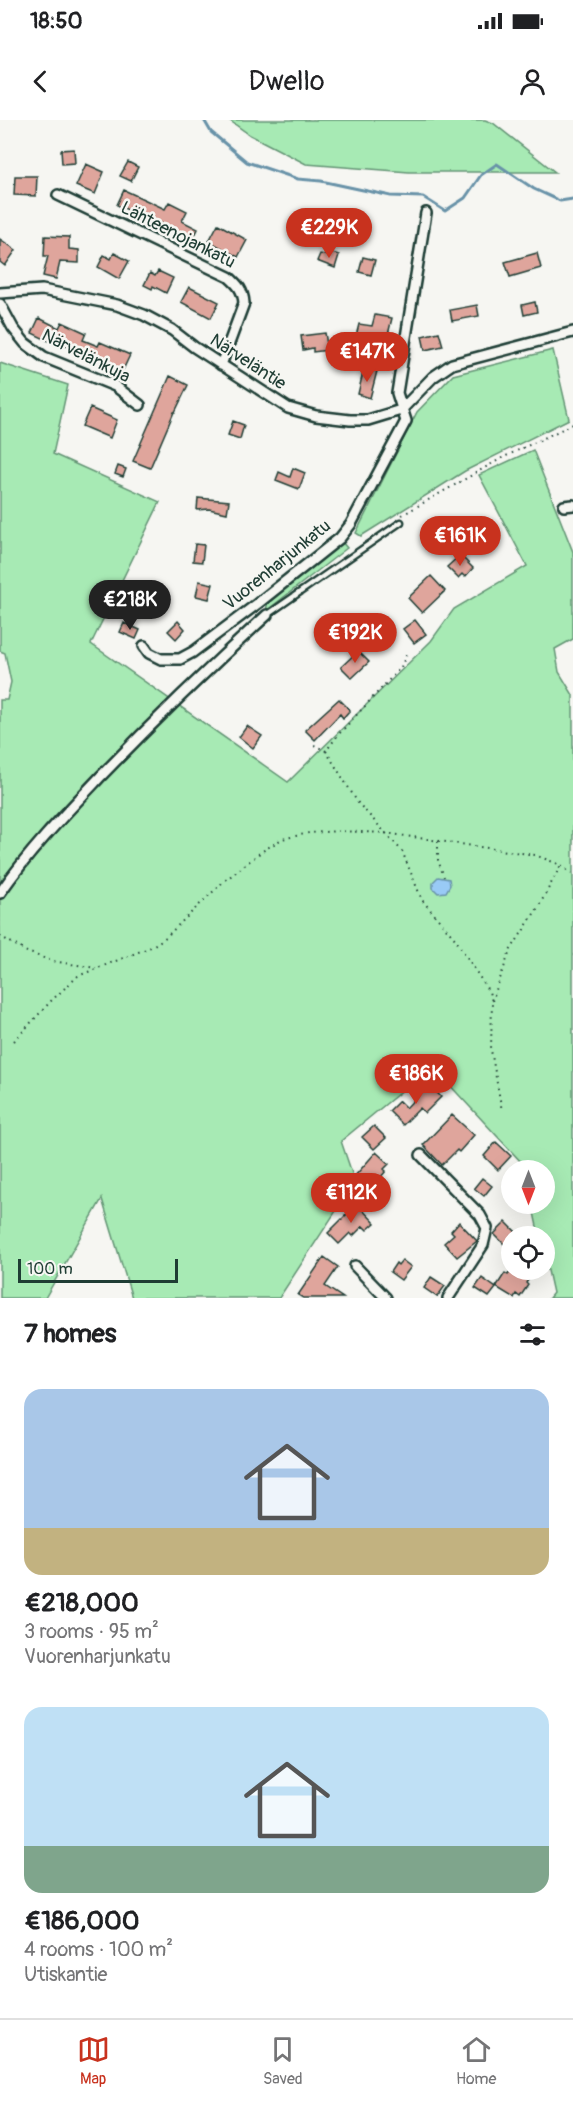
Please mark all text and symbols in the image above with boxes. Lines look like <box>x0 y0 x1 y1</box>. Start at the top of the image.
text: 18:50 <box>30 7 83 35</box>
icon: back <box>24 65 57 98</box>
text: Dwello <box>249 65 324 98</box>
icon: person <box>516 65 549 98</box>
street label: Lähteenojankatu <box>117 196 239 274</box>
pin: €229K <box>287 208 371 259</box>
text: €229K <box>300 215 358 240</box>
street label: Närvelänkuja <box>38 324 134 388</box>
street label: Närveläntie <box>206 329 291 395</box>
pin: €147K <box>325 332 409 383</box>
text: €147K <box>339 339 395 364</box>
street label: Vuorenharjunkatu <box>218 514 336 616</box>
pin: €161K <box>418 516 502 567</box>
text: €161K <box>434 523 486 548</box>
pin: €218K <box>88 580 172 631</box>
text: €218K <box>103 587 157 612</box>
pin: €192K <box>313 613 397 664</box>
text: €192K <box>328 620 382 645</box>
pin: €186K <box>374 1054 458 1105</box>
text: €186K <box>389 1061 443 1086</box>
north arrow <box>501 1160 555 1214</box>
map controls <box>501 1160 555 1280</box>
pin: €112K <box>309 1173 393 1224</box>
text: €112K <box>325 1180 377 1205</box>
button: locate <box>501 1226 555 1280</box>
scale bar <box>18 1256 178 1284</box>
text: 100 m <box>27 1259 73 1279</box>
text: 7 homes <box>24 1318 116 1350</box>
icon: filters <box>516 1318 549 1351</box>
icon: home <box>233 1428 341 1536</box>
text: €218,000 <box>24 1587 139 1619</box>
text: 3 rooms · 95 m² <box>24 1619 159 1644</box>
text: Vuorenharjunkatu <box>24 1644 171 1669</box>
icon: home <box>233 1746 341 1854</box>
text: €186,000 <box>24 1905 139 1937</box>
text: 4 rooms · 100 m² <box>24 1937 173 1962</box>
text: Utiskantie <box>24 1962 107 1987</box>
tab: Map <box>77 2033 110 2089</box>
tab: Saved <box>263 2033 303 2089</box>
tab: Home <box>456 2033 496 2089</box>

